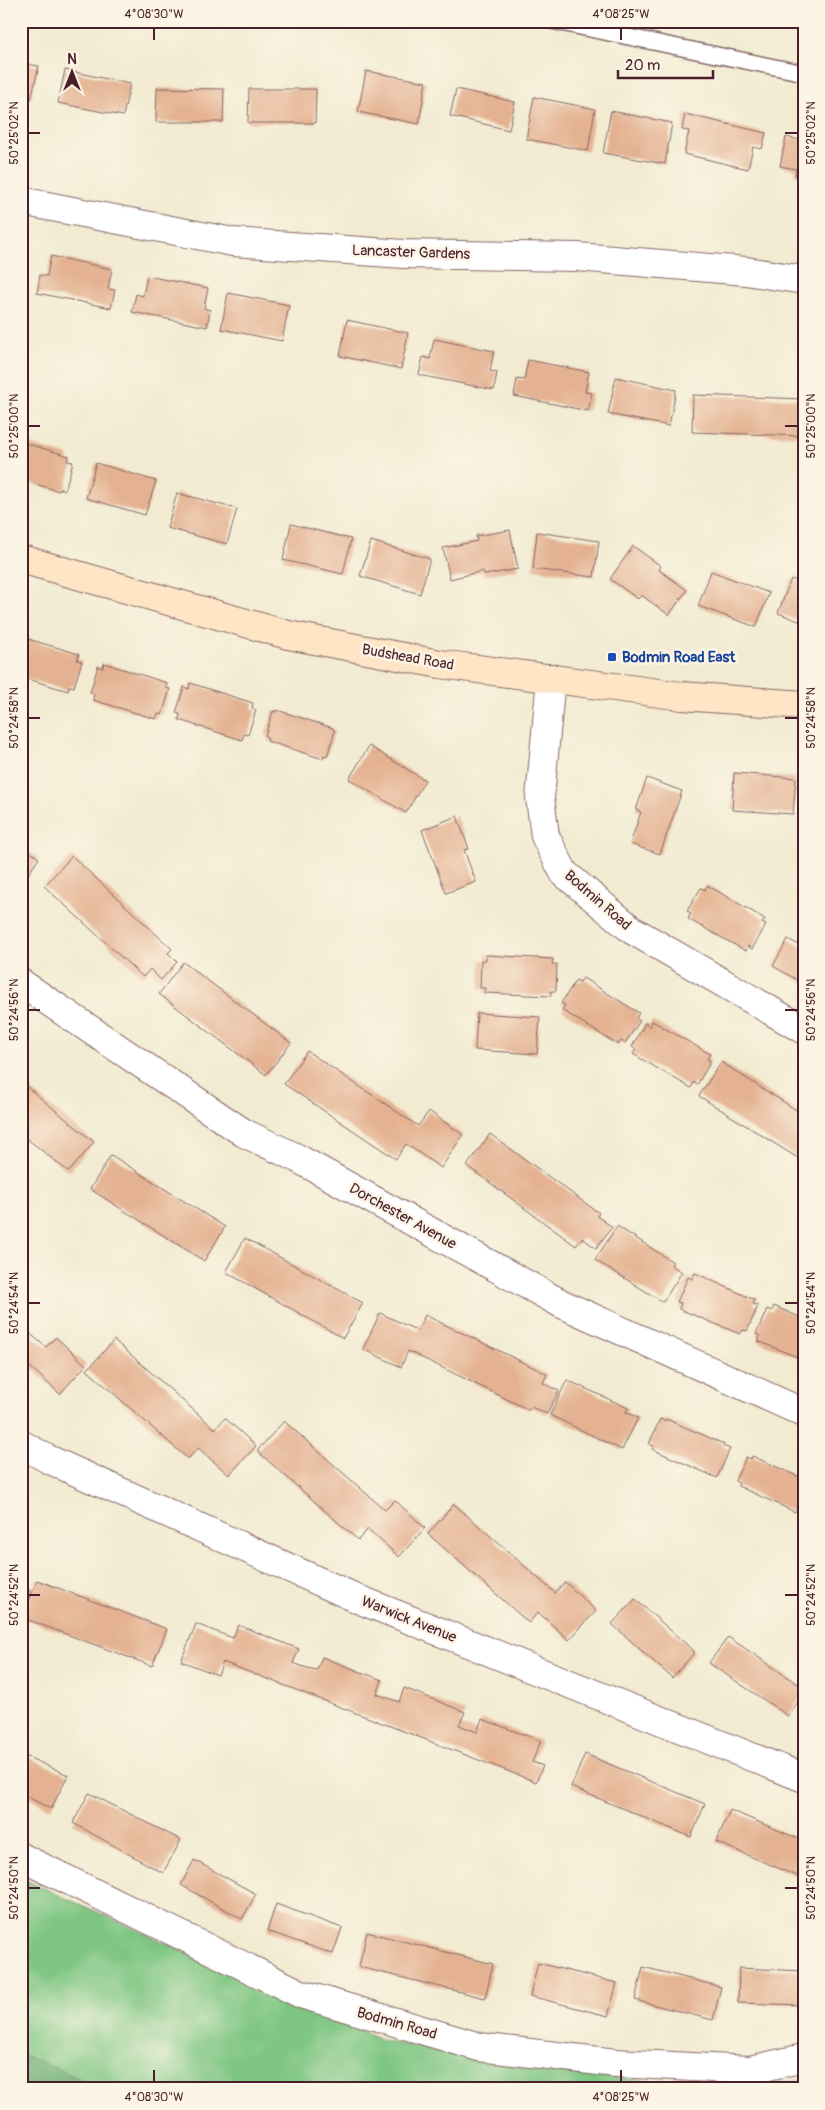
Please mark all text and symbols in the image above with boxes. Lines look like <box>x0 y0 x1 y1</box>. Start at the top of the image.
text: 4°08'30"W <box>125 7 183 22</box>
text: 4°08'25"W <box>592 7 650 22</box>
north arrow <box>48 48 98 98</box>
scale bar <box>618 48 712 80</box>
text: N <box>67 51 77 68</box>
text: 20 m <box>625 56 660 75</box>
text: 50°25'02"N <box>7 101 22 165</box>
text: 50°25'02"N <box>804 101 819 165</box>
street label: Lancaster Gardens <box>352 241 471 264</box>
text: 50°25'00"N <box>7 394 22 458</box>
text: 50°25'00"N <box>804 394 819 458</box>
street label: Budshead Road <box>360 640 455 675</box>
place label: Bodmin Road East <box>622 648 736 667</box>
marker: Bodmin Road East <box>606 651 618 663</box>
text: 50°24'58"N <box>7 687 22 749</box>
text: 50°24'58"N <box>804 687 819 749</box>
street label: Bodmin Road <box>560 866 635 935</box>
text: 50°24'56"N <box>7 979 22 1041</box>
text: 50°24'56"N <box>804 979 819 1041</box>
street label: Dorchester Avenue <box>346 1179 460 1254</box>
text: 50°24'54"N <box>7 1272 22 1334</box>
text: 50°24'54"N <box>804 1272 819 1334</box>
text: 50°24'52"N <box>7 1564 22 1626</box>
text: 50°24'52"N <box>804 1564 819 1626</box>
street label: Warwick Avenue <box>358 1592 460 1647</box>
text: 50°24'50"N <box>7 1856 22 1920</box>
text: 50°24'50"N <box>804 1856 819 1920</box>
street label: Bodmin Road <box>355 2003 439 2044</box>
text: 4°08'30"W <box>125 2090 183 2105</box>
text: 4°08'25"W <box>592 2090 650 2105</box>

